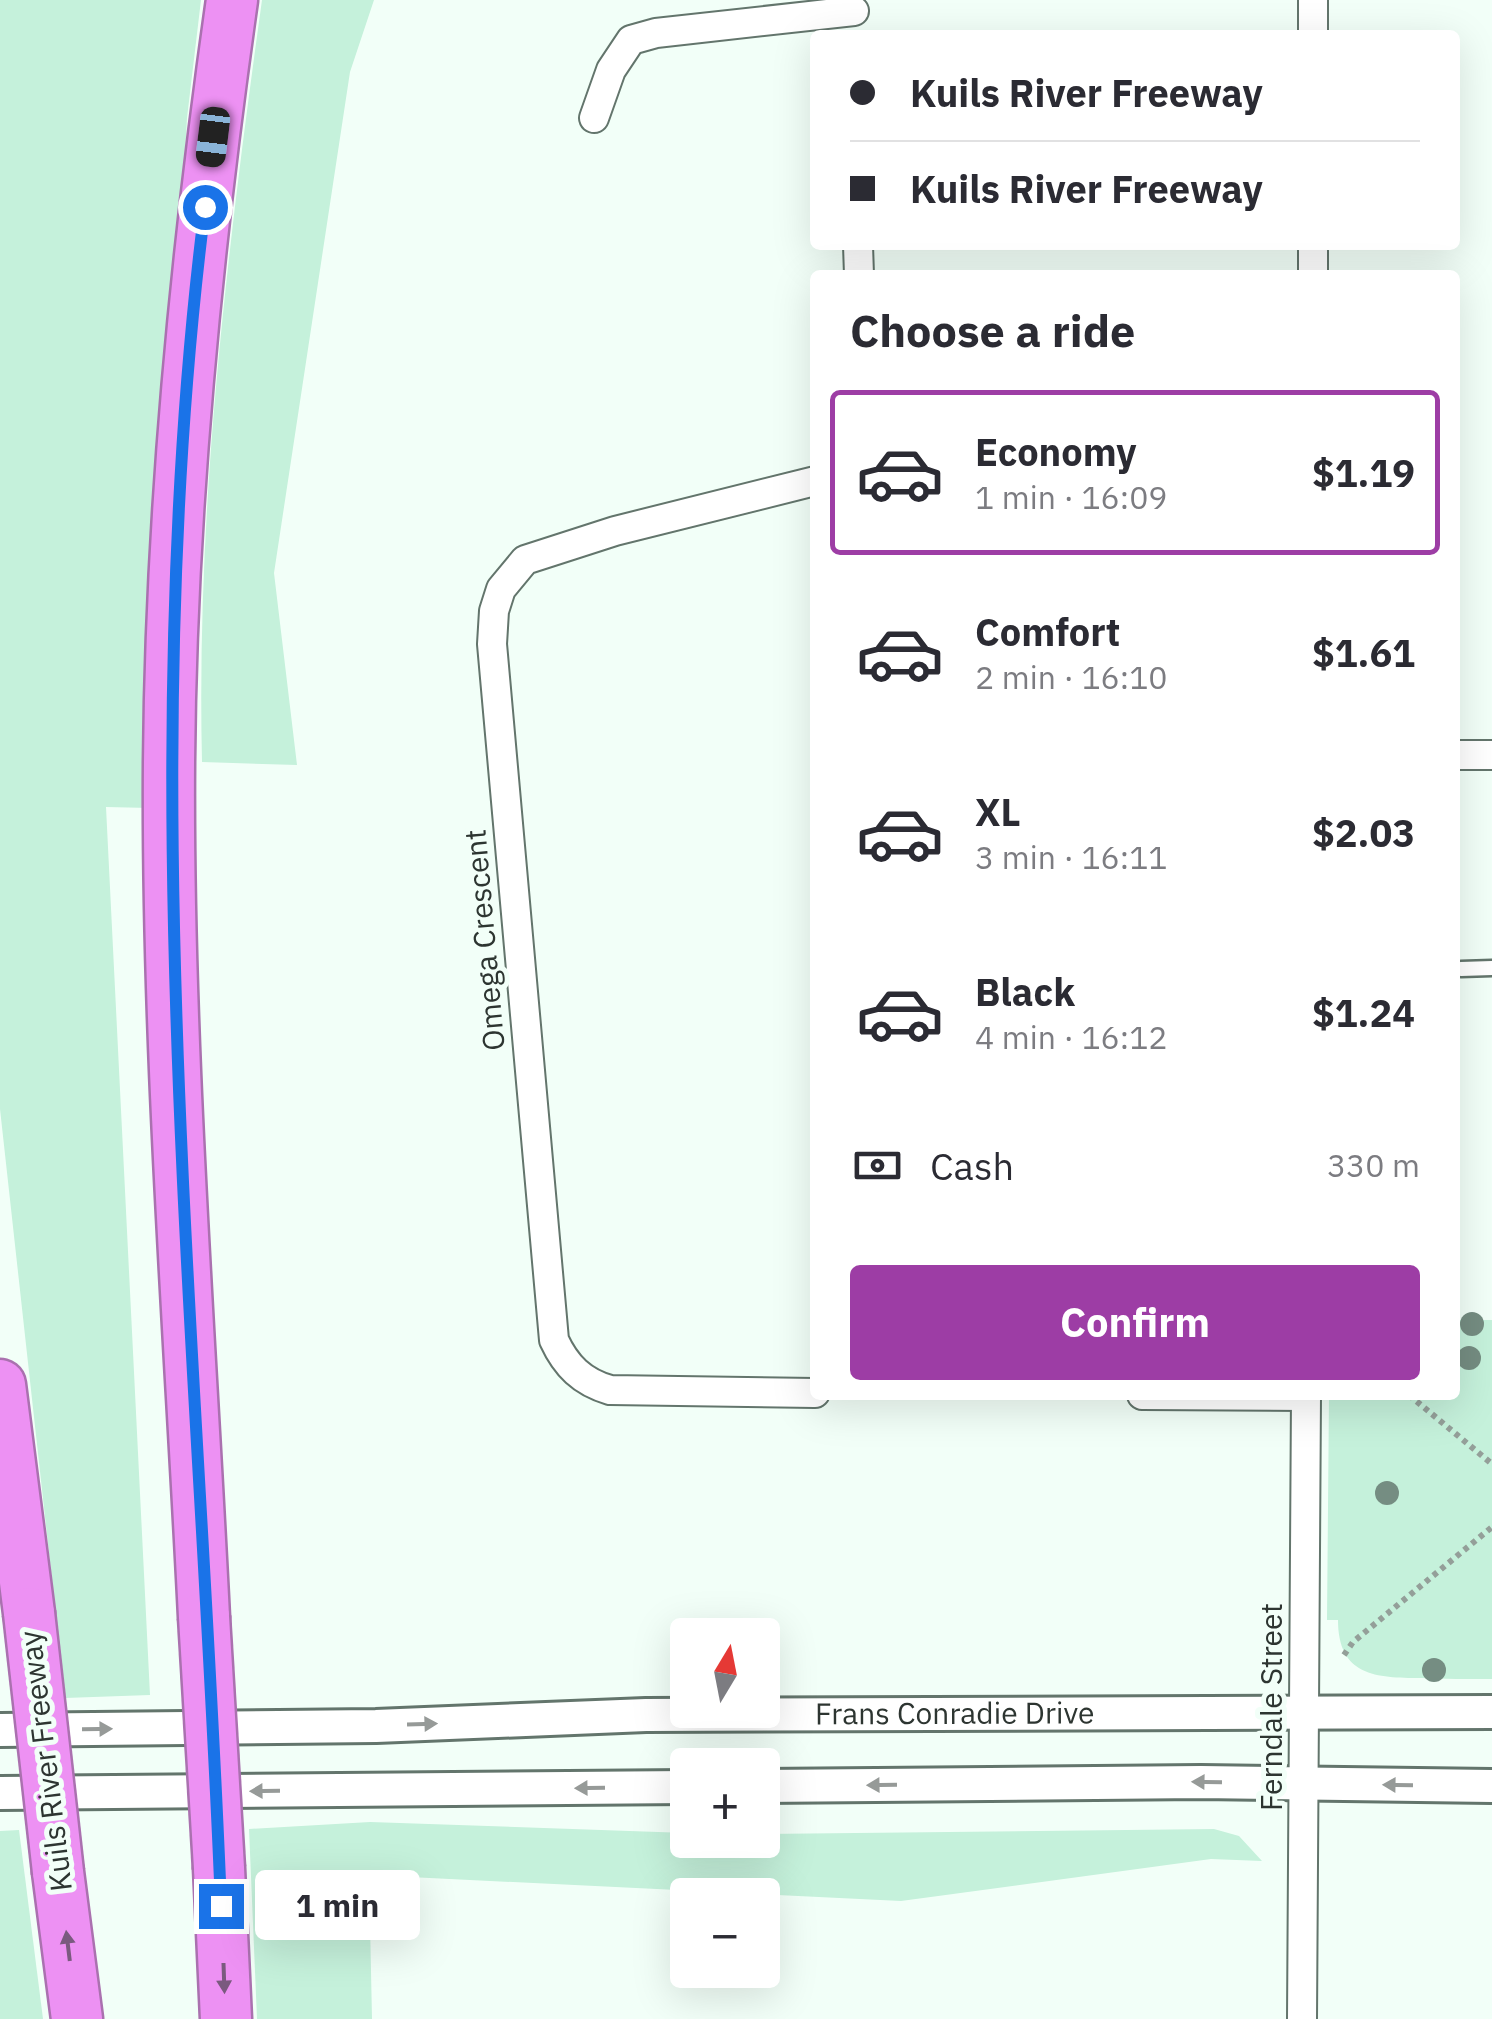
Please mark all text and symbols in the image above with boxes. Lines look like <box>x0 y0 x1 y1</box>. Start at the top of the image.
text: Kuils River Freeway <box>910 68 1263 117</box>
car <box>194 105 232 169</box>
text: Kuils River Freeway <box>910 164 1263 213</box>
route start <box>183 185 228 230</box>
text: Choose a ride <box>850 301 1135 359</box>
text: Economy <box>975 427 1137 476</box>
icon: car <box>855 428 945 518</box>
text: $1.19 <box>1312 448 1415 497</box>
text: 1 min · 16:09 <box>975 476 1168 518</box>
text: Comfort <box>975 607 1120 656</box>
icon: car <box>855 608 945 698</box>
text: $1.61 <box>1312 628 1415 677</box>
text: 2 min · 16:10 <box>975 656 1168 698</box>
text: XL <box>975 787 1021 836</box>
icon: car <box>855 788 945 878</box>
text: $2.03 <box>1312 808 1415 857</box>
street label: Omega Crescent <box>454 828 513 1053</box>
text: 3 min · 16:11 <box>975 836 1168 878</box>
text: Black <box>975 967 1075 1016</box>
icon: car <box>855 968 945 1058</box>
text: $1.24 <box>1312 988 1415 1037</box>
text: 4 min · 16:12 <box>975 1016 1168 1058</box>
icon: cash <box>850 1138 905 1193</box>
text: Cash <box>930 1141 1014 1190</box>
text: 330 m <box>1327 1144 1420 1186</box>
button: Confirm <box>850 1265 1420 1380</box>
street label: Ferndale Street <box>1251 1603 1290 1811</box>
north arrow <box>670 1618 780 1728</box>
map controls <box>670 1618 780 1988</box>
street label: Kuils River Freeway <box>9 1629 80 1894</box>
street label: Frans Conradie Drive <box>815 1692 1095 1732</box>
one-way arrow <box>407 1716 439 1732</box>
one-way arrow <box>82 1721 114 1737</box>
button: + <box>670 1748 780 1858</box>
one-way arrow <box>1191 1774 1223 1790</box>
one-way arrow <box>866 1777 898 1793</box>
one-way arrow <box>1382 1777 1414 1793</box>
one-way arrow <box>574 1780 606 1796</box>
one-way arrow <box>249 1783 281 1799</box>
callout: 1 min <box>256 1871 421 1941</box>
button: − <box>670 1878 780 1988</box>
route end <box>199 1884 244 1929</box>
text: 1 min <box>296 1884 379 1926</box>
one-way arrow <box>59 1929 75 1961</box>
one-way arrow <box>216 1963 232 1995</box>

